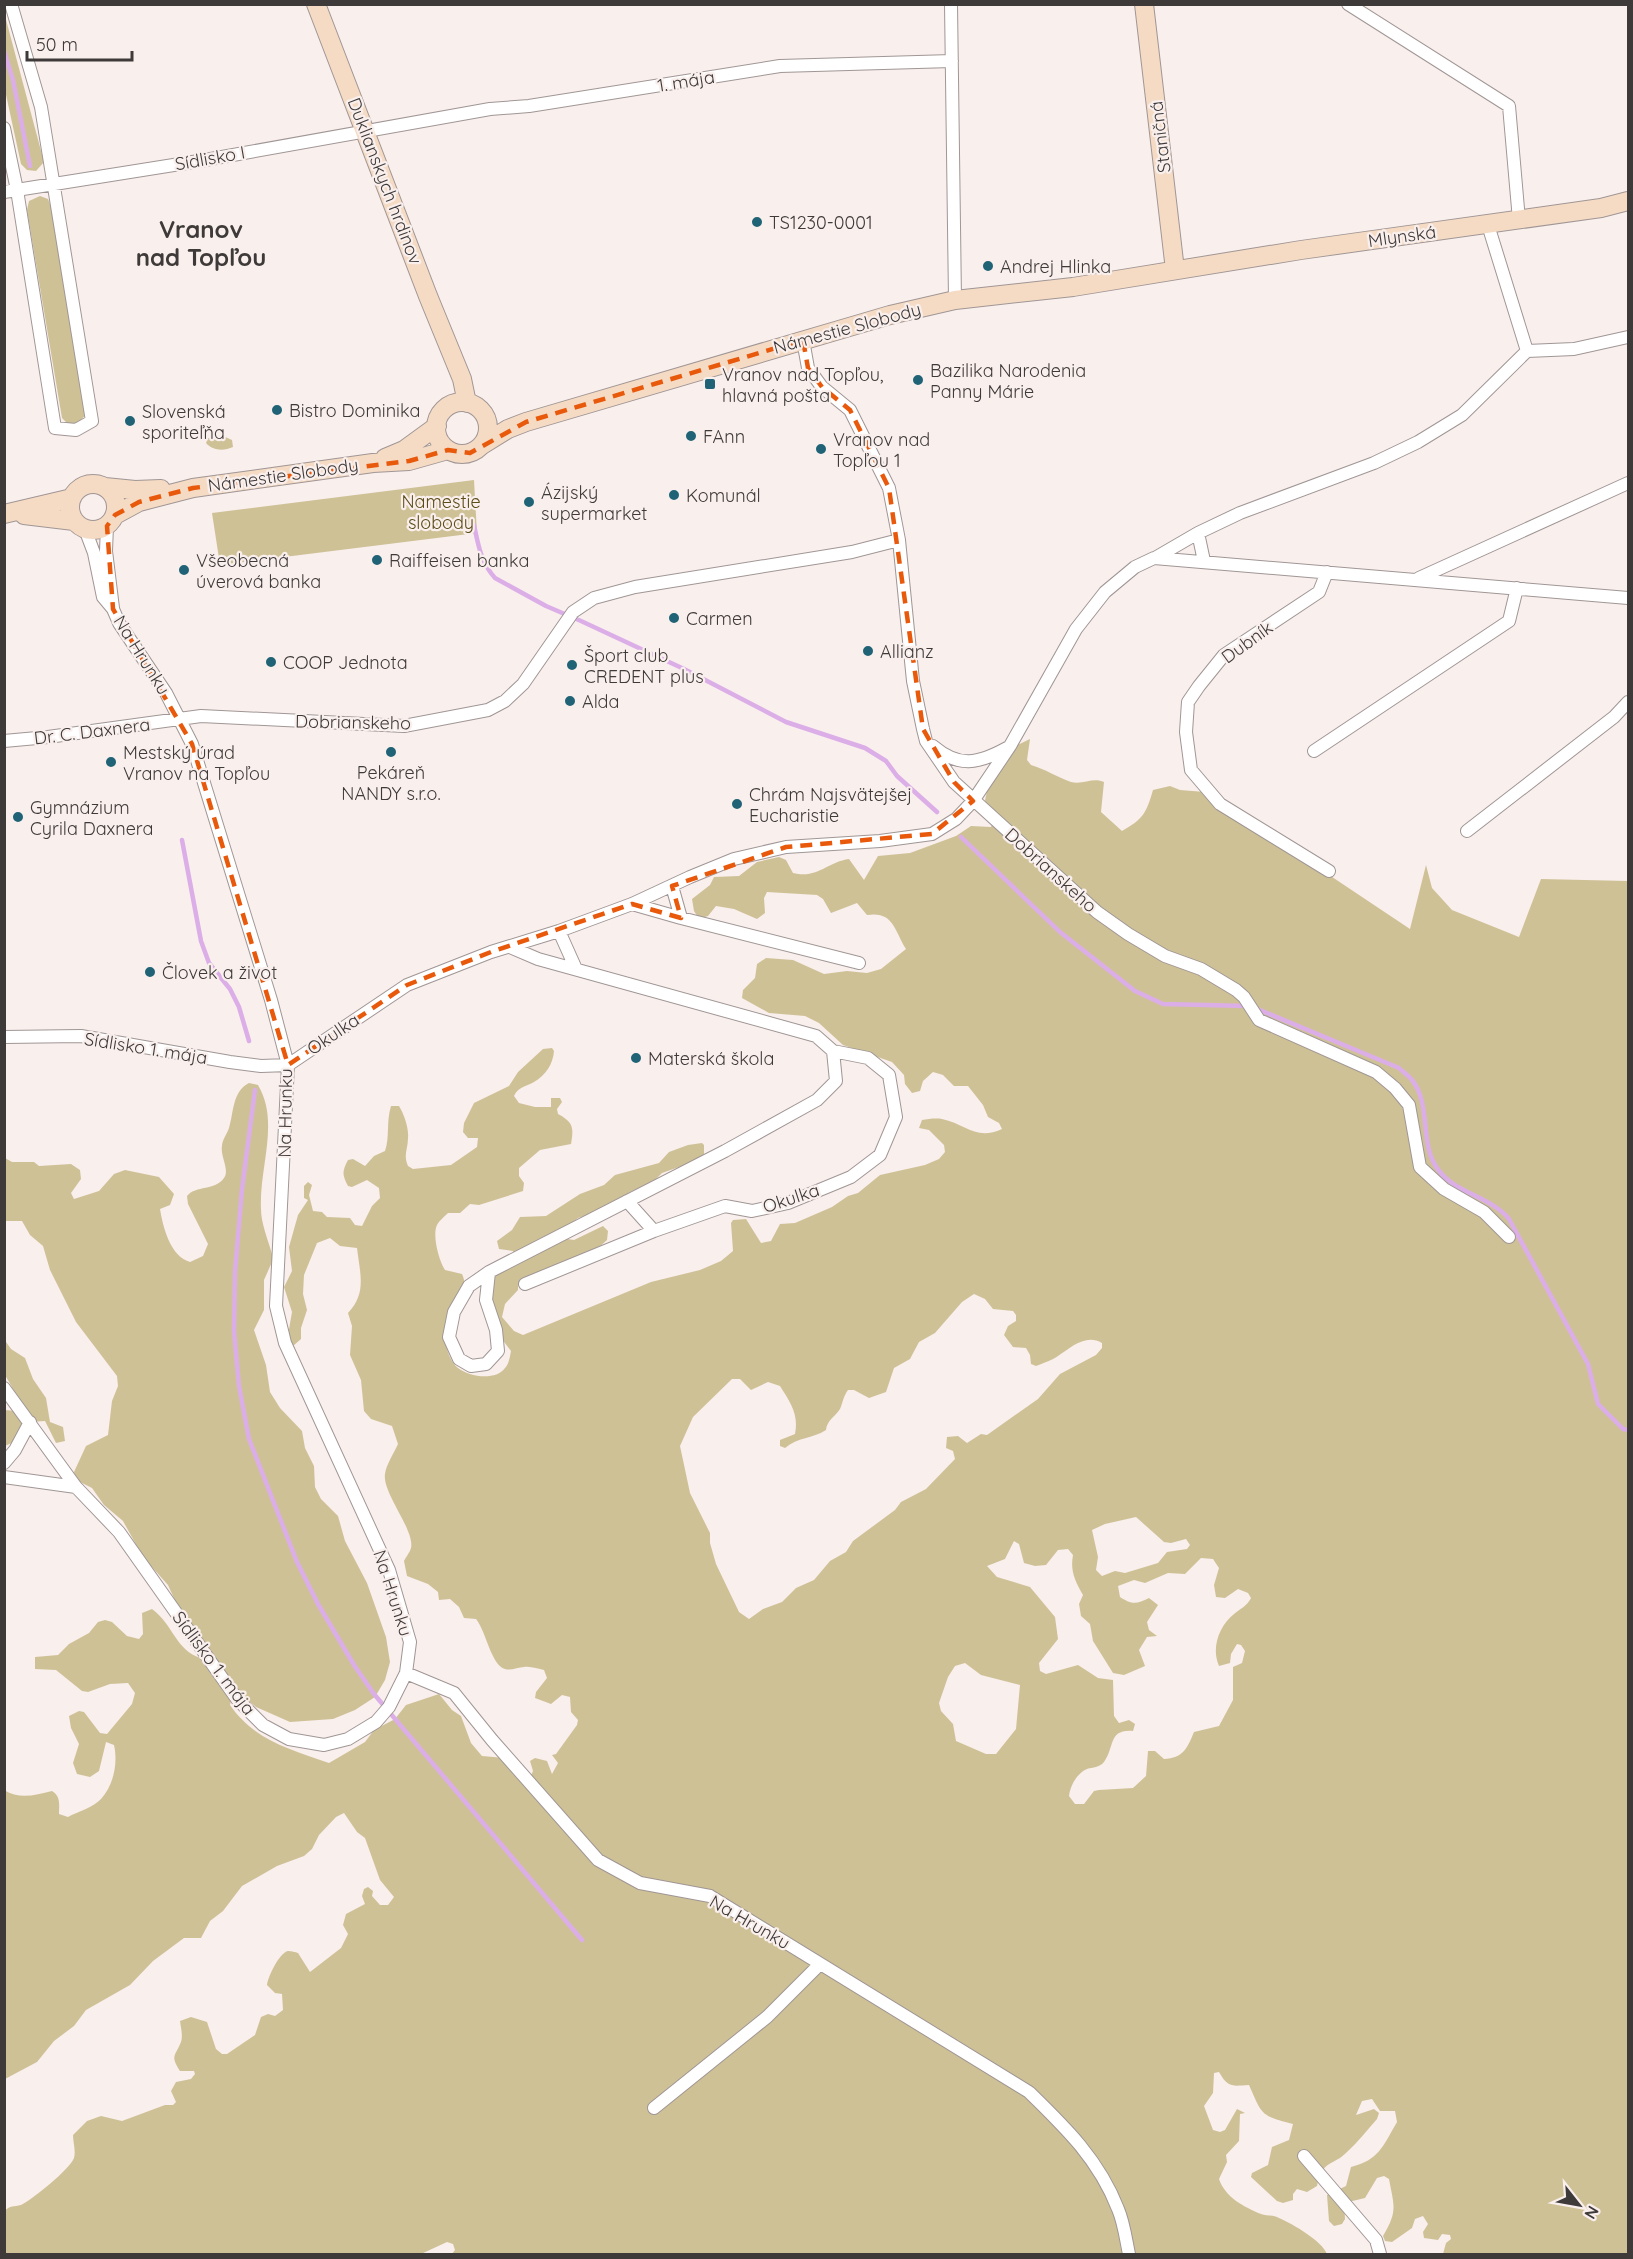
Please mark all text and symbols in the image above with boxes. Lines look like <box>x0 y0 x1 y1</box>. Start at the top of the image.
scale bar <box>27 24 132 62</box>
text: 50 m <box>36 33 78 56</box>
street label: 1. mája <box>656 65 716 97</box>
street label: Duklianskych hrdinov <box>343 94 427 268</box>
street label: Staničná <box>1144 100 1176 174</box>
street label: Sídlisko I <box>173 141 247 175</box>
place label: TS1230-0001 <box>769 211 873 234</box>
district label: Vranov nad Topľou <box>136 214 266 272</box>
marker: TS1230-0001 <box>750 215 764 229</box>
street label: Mlynská <box>1367 220 1437 252</box>
place label: Andrej Hlinka <box>1000 255 1111 278</box>
marker: Andrej Hlinka <box>981 259 995 273</box>
street label: Námestie Slobody <box>771 297 923 359</box>
place label: Bazilika Narodenia Panny Márie <box>930 359 1086 403</box>
place label: Vranov nad Topľou, hlavná pošta <box>722 363 884 407</box>
marker: Bazilika Narodenia Panny Márie <box>911 373 925 387</box>
marker: Vranov nad Topľou, hlavná pošta <box>703 377 717 391</box>
place label: Bistro Dominika <box>289 399 420 422</box>
place label: Slovenská sporiteľňa <box>142 400 226 444</box>
marker: Bistro Dominika <box>270 403 284 417</box>
marker: Slovenská sporiteľňa <box>123 414 137 428</box>
place label: FAnn <box>703 425 745 448</box>
place label: Vranov nad Topľou 1 <box>833 428 930 472</box>
marker: FAnn <box>684 429 698 443</box>
marker: Vranov nad Topľou 1 <box>814 442 828 456</box>
street label: Námestie Slobody <box>206 453 360 497</box>
place label: Ázijský supermarket <box>541 481 647 525</box>
place label: Komunál <box>686 484 761 507</box>
marker: Komunál <box>667 488 681 502</box>
park label: Namestie slobody <box>401 490 481 534</box>
marker: Ázijský supermarket <box>522 495 536 509</box>
place label: Všeobecná úverová banka <box>196 549 321 593</box>
place label: Raiffeisen banka <box>389 549 530 572</box>
marker: Raiffeisen banka <box>370 553 384 567</box>
marker: Všeobecná úverová banka <box>177 563 191 577</box>
place label: Carmen <box>686 607 753 630</box>
street label: Na Hrunku <box>109 611 175 699</box>
marker: Carmen <box>667 611 681 625</box>
street label: Dubník <box>1217 616 1277 668</box>
place label: Allianz <box>880 640 934 663</box>
place label: Šport club CREDENT plus <box>584 644 704 688</box>
marker: Allianz <box>861 644 875 658</box>
place label: COOP Jednota <box>283 651 408 674</box>
marker: COOP Jednota <box>264 655 278 669</box>
marker: Šport club CREDENT plus <box>565 658 579 672</box>
place label: Alda <box>582 690 619 713</box>
marker: Alda <box>563 694 577 708</box>
street label: Dobrianskeho <box>295 709 411 735</box>
street label: Dr. C. Daxnera <box>33 712 151 750</box>
place label: Mestský úrad Vranov na Topľou <box>123 741 270 785</box>
marker: Pekáreň NANDY s.r.o. <box>384 745 398 759</box>
marker: Mestský úrad Vranov na Topľou <box>104 755 118 769</box>
place label: Pekáreň NANDY s.r.o. <box>341 761 441 805</box>
place label: Chrám Najsvätejšej Eucharistie <box>749 783 912 827</box>
place label: Gymnázium Cyrila Daxnera <box>30 796 153 840</box>
marker: Chrám Najsvätejšej Eucharistie <box>730 797 744 811</box>
marker: Gymnázium Cyrila Daxnera <box>11 810 25 824</box>
street label: Dobrianskeho <box>1000 823 1102 917</box>
place label: Človek a život <box>162 961 277 984</box>
marker: Človek a život <box>143 965 157 979</box>
street label: Okulka <box>302 1008 364 1060</box>
street label: Sídlisko 1. mája <box>83 1027 209 1069</box>
place label: Materská škola <box>648 1047 774 1070</box>
marker: Materská škola <box>629 1051 643 1065</box>
street label: Na Hrunku <box>273 1068 297 1158</box>
street label: Okulka <box>760 1178 822 1218</box>
street label: Na Hrunku <box>368 1547 418 1639</box>
street label: Sídlisko 1. mája <box>167 1606 261 1720</box>
street label: Na Hrunku <box>706 1890 794 1954</box>
north arrow <box>1549 2175 1609 2235</box>
text: N <box>1580 2203 1603 2223</box>

